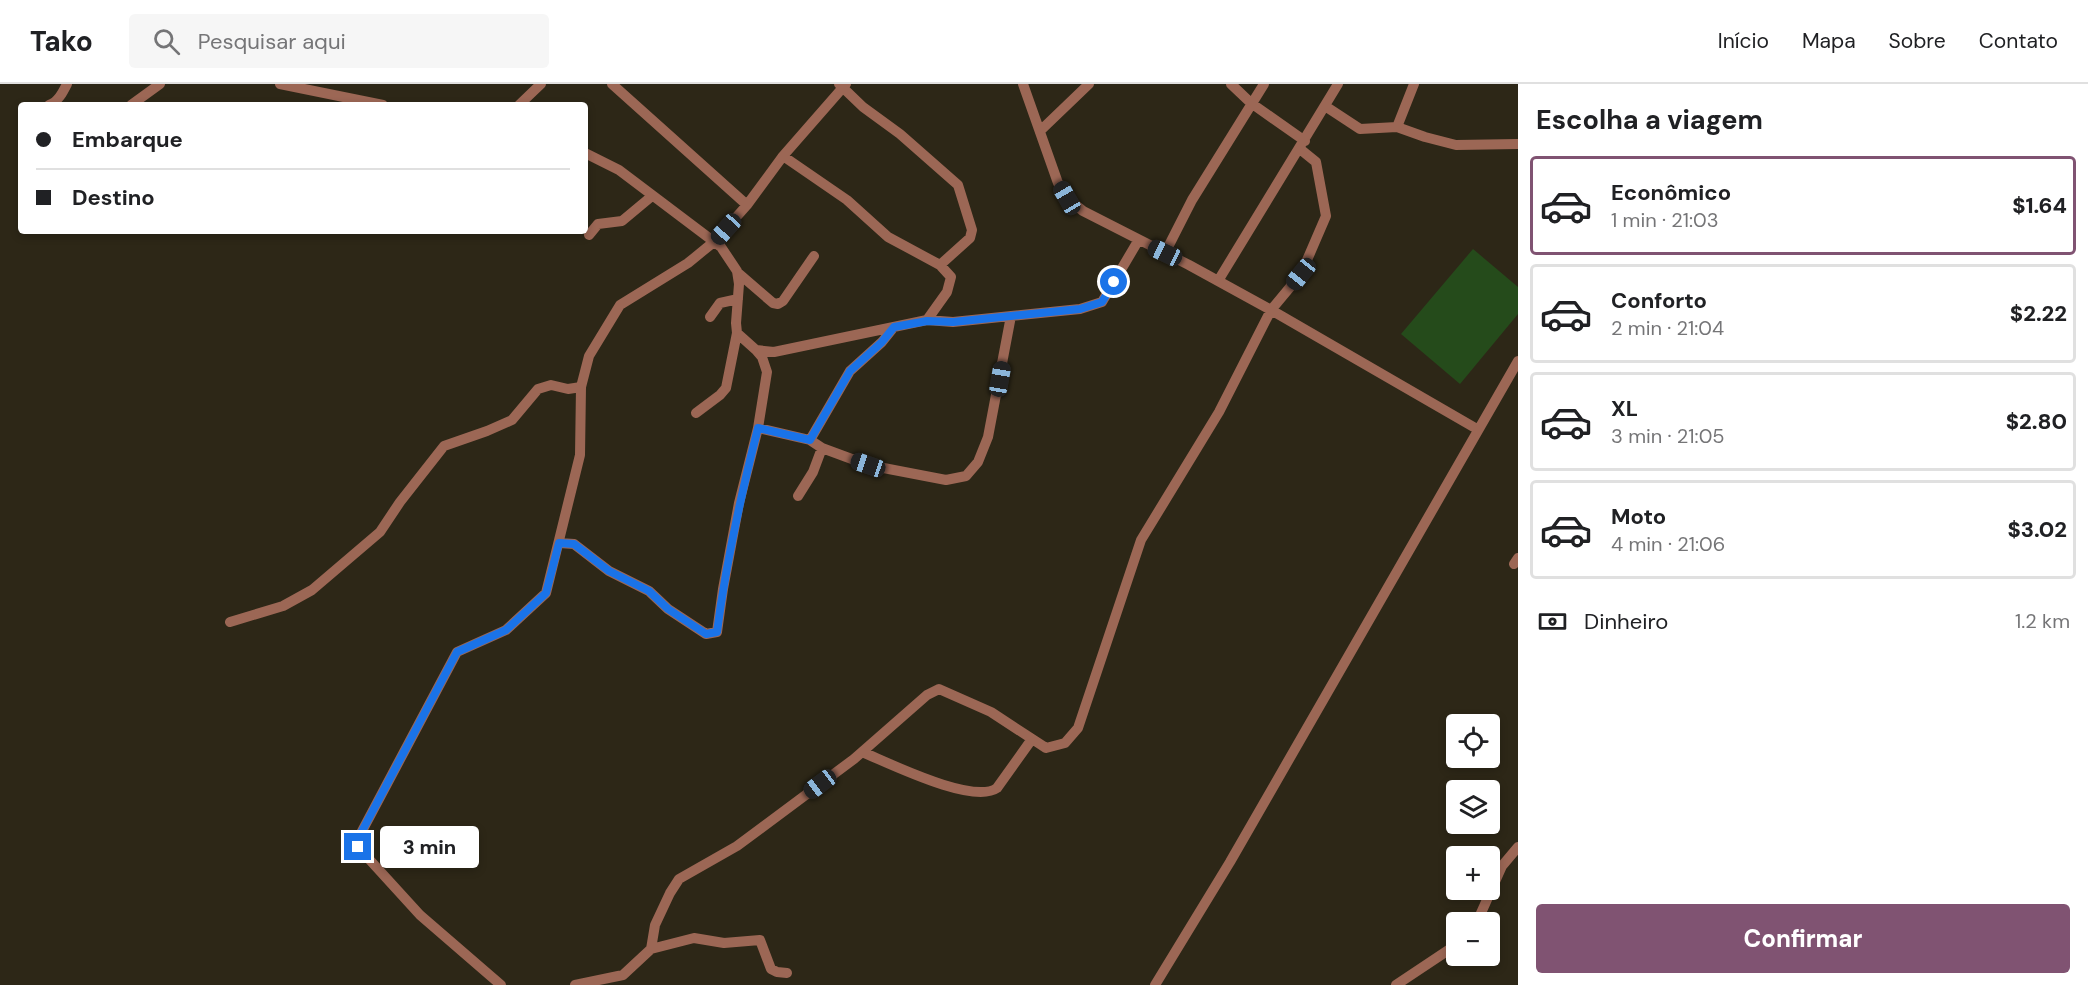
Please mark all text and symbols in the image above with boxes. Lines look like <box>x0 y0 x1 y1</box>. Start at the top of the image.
search box <box>129 14 549 68</box>
text: Tako <box>30 23 93 60</box>
icon: search <box>150 25 183 58</box>
text: Pesquisar aqui <box>198 27 346 56</box>
text: Início <box>1718 27 1769 55</box>
text: Mapa <box>1802 27 1856 55</box>
text: Sobre <box>1889 27 1946 55</box>
text: Contato <box>1979 27 2058 55</box>
text: Escolha a viagem <box>1536 102 1763 137</box>
text: Embarque <box>72 125 183 154</box>
car <box>1050 178 1084 218</box>
text: Econômico <box>1611 178 1731 207</box>
icon: car <box>1539 179 1593 233</box>
text: Destino <box>72 183 155 212</box>
text: $1.64 <box>2012 191 2067 220</box>
text: 1 min · 21:03 <box>1611 207 1719 233</box>
car <box>707 210 745 248</box>
car <box>1145 237 1185 269</box>
car <box>1283 254 1319 294</box>
route start <box>1100 268 1127 295</box>
text: Conforto <box>1611 286 1707 315</box>
icon: car <box>1539 287 1593 341</box>
text: $2.22 <box>2010 299 2067 328</box>
text: 2 min · 21:04 <box>1611 315 1724 341</box>
car <box>988 360 1012 398</box>
text: XL <box>1611 394 1638 423</box>
icon: car <box>1539 395 1593 449</box>
text: $2.80 <box>2006 407 2067 436</box>
text: 3 min · 21:05 <box>1611 423 1725 449</box>
car <box>848 451 888 479</box>
text: Moto <box>1611 502 1666 531</box>
icon: car <box>1539 503 1593 557</box>
text: $3.02 <box>2007 515 2067 544</box>
text: 4 min · 21:06 <box>1611 531 1725 557</box>
icon: cash <box>1536 605 1569 638</box>
text: Dinheiro <box>1584 607 1668 636</box>
text: 1.2 km <box>2015 608 2070 634</box>
map controls <box>1446 714 1500 966</box>
button: locate <box>1446 714 1500 768</box>
car <box>800 766 840 802</box>
button: layers <box>1446 780 1500 834</box>
callout: 3 min <box>379 826 478 868</box>
route end <box>344 833 371 860</box>
text: 3 min <box>403 834 456 860</box>
button: + <box>1446 846 1500 900</box>
button: Confirmar <box>1536 904 2070 973</box>
button: − <box>1446 912 1500 966</box>

